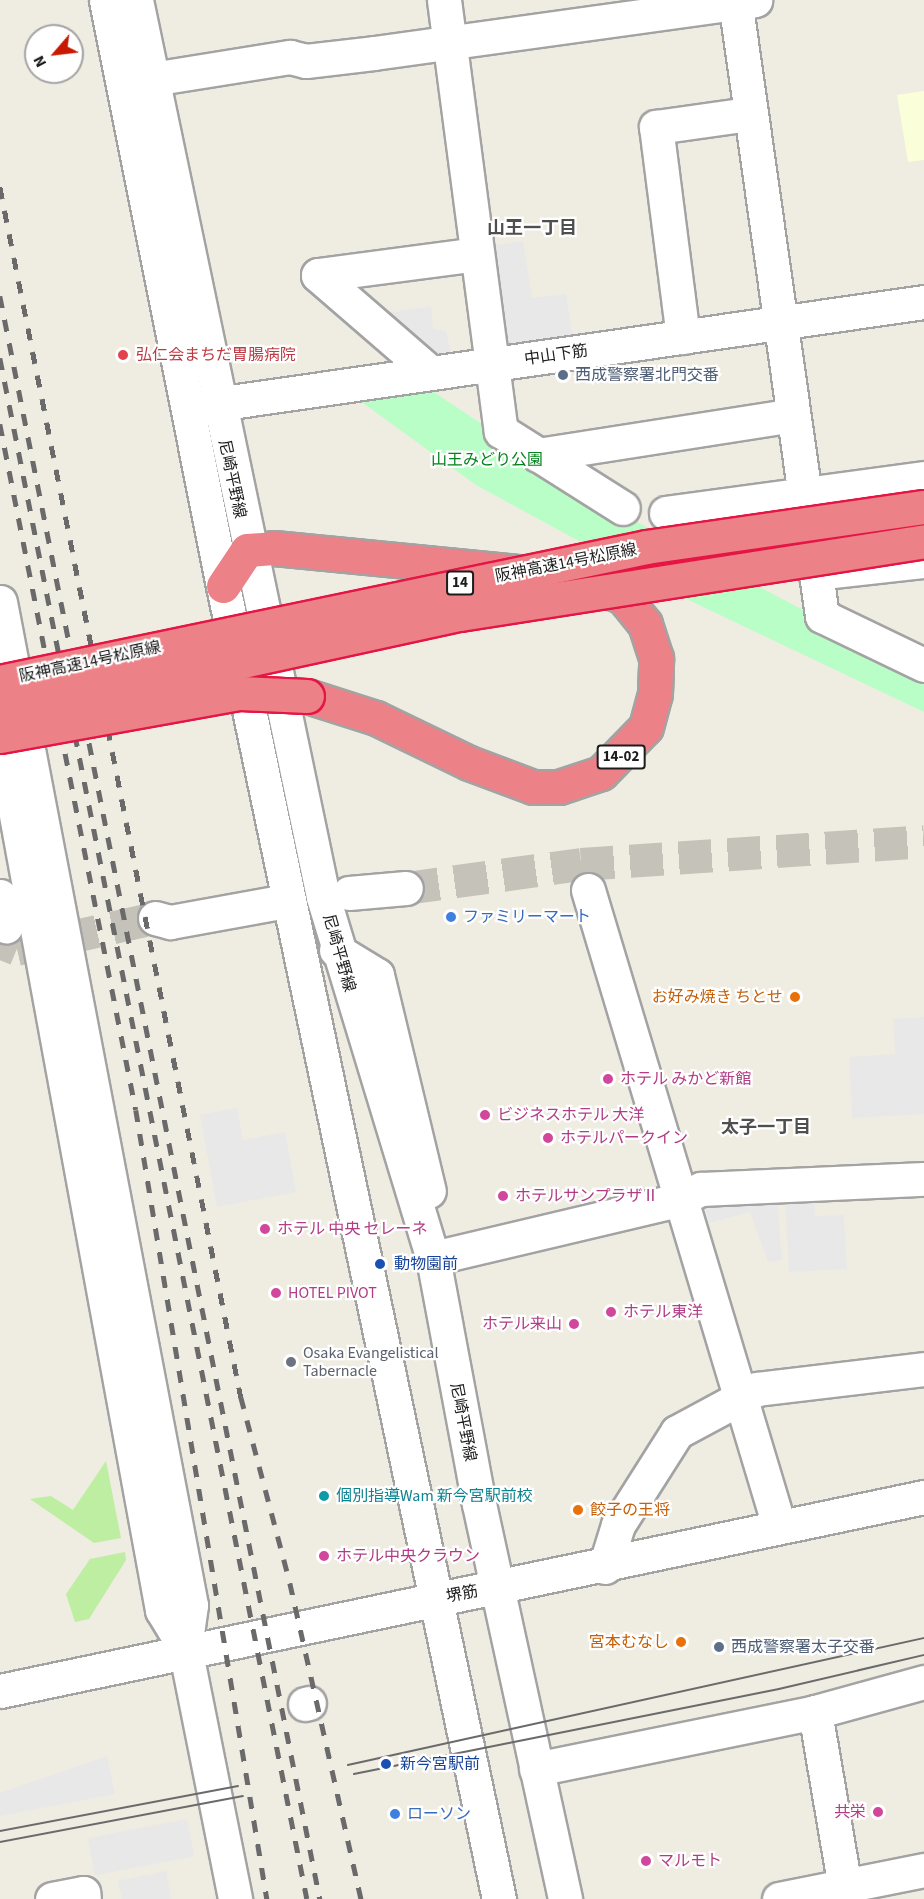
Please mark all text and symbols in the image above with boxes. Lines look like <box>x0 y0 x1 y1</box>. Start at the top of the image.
north arrow <box>24 24 84 84</box>
text: N <box>28 52 52 71</box>
district label: 山王一丁目 <box>487 218 577 240</box>
street label: 中山下筋 <box>523 341 589 369</box>
place label: 弘仁会まちだ胃腸病院 <box>136 345 296 365</box>
marker: 弘仁会まちだ胃腸病院 <box>114 346 132 364</box>
place label: 西成警察署北門交番 <box>575 365 719 385</box>
marker: 西成警察署北門交番 <box>556 368 570 382</box>
street label: 尼崎平野線 <box>214 438 250 520</box>
park label: 山王みどり公園 <box>431 450 543 470</box>
street label: 阪神高速14号松原線 <box>494 540 638 586</box>
road number: 14 <box>445 571 475 595</box>
street label: 阪神高速14号松原線 <box>18 638 162 686</box>
road number: 14-02 <box>596 745 646 769</box>
place label: ファミリーマート <box>463 907 591 927</box>
marker: ファミリーマート <box>444 910 458 924</box>
street label: 尼崎平野線 <box>319 912 359 994</box>
place label: お好み焼き ちとせ <box>652 987 783 1007</box>
marker: お好み焼き ちとせ <box>788 990 802 1004</box>
place label: ホテル みかど新館 <box>620 1069 751 1089</box>
marker: ホテル みかど新館 <box>601 1072 615 1086</box>
place label: ビジネスホテル 大洋 <box>497 1105 644 1125</box>
marker: ビジネスホテル 大洋 <box>478 1108 492 1122</box>
district label: 太子一丁目 <box>721 1117 811 1139</box>
place label: ホテルパークイン <box>560 1128 688 1148</box>
marker: ホテルパークイン <box>541 1131 555 1145</box>
place label: ホテルサンプラザⅡ <box>515 1186 659 1206</box>
marker: ホテルサンプラザⅡ <box>496 1189 510 1203</box>
place label: ホテル 中央 セレーネ <box>277 1219 427 1239</box>
marker: ホテル 中央 セレーネ <box>258 1222 272 1236</box>
place label: 動物園前 <box>394 1254 458 1274</box>
marker: 動物園前 <box>371 1255 389 1273</box>
place label: HOTEL PIVOT <box>288 1283 377 1303</box>
marker: HOTEL PIVOT <box>269 1286 283 1300</box>
place label: ホテル東洋 <box>623 1302 703 1322</box>
marker: ホテル東洋 <box>604 1305 618 1319</box>
place label: ホテル来山 <box>482 1314 562 1334</box>
marker: ホテル来山 <box>567 1317 581 1331</box>
place label: Osaka Evangelistical Tabernacle <box>303 1343 438 1381</box>
marker: Osaka Evangelistical Tabernacle <box>284 1355 298 1369</box>
street label: 尼崎平野線 <box>446 1381 480 1463</box>
place label: 個別指導Wam 新今宮駅前校 <box>336 1486 533 1506</box>
marker: 個別指導Wam 新今宮駅前校 <box>317 1489 331 1503</box>
place label: 餃子の王将 <box>590 1500 670 1520</box>
marker: 餃子の王将 <box>571 1503 585 1517</box>
place label: ホテル中央クラウン <box>336 1546 480 1566</box>
marker: ホテル中央クラウン <box>317 1549 331 1563</box>
street label: 堺筋 <box>444 1582 480 1606</box>
place label: 宮本むなし <box>589 1632 669 1652</box>
marker: 宮本むなし <box>674 1635 688 1649</box>
place label: 西成警察署太子交番 <box>731 1637 875 1657</box>
marker: 西成警察署太子交番 <box>712 1640 726 1654</box>
place label: 新今宮駅前 <box>400 1754 480 1774</box>
marker: 新今宮駅前 <box>377 1755 395 1773</box>
place label: 共栄 <box>834 1802 866 1822</box>
place label: ローソン <box>407 1804 471 1824</box>
marker: 共栄 <box>871 1805 885 1819</box>
marker: ローソン <box>388 1807 402 1821</box>
place label: マルモト <box>658 1851 722 1871</box>
marker: マルモト <box>639 1854 653 1868</box>

